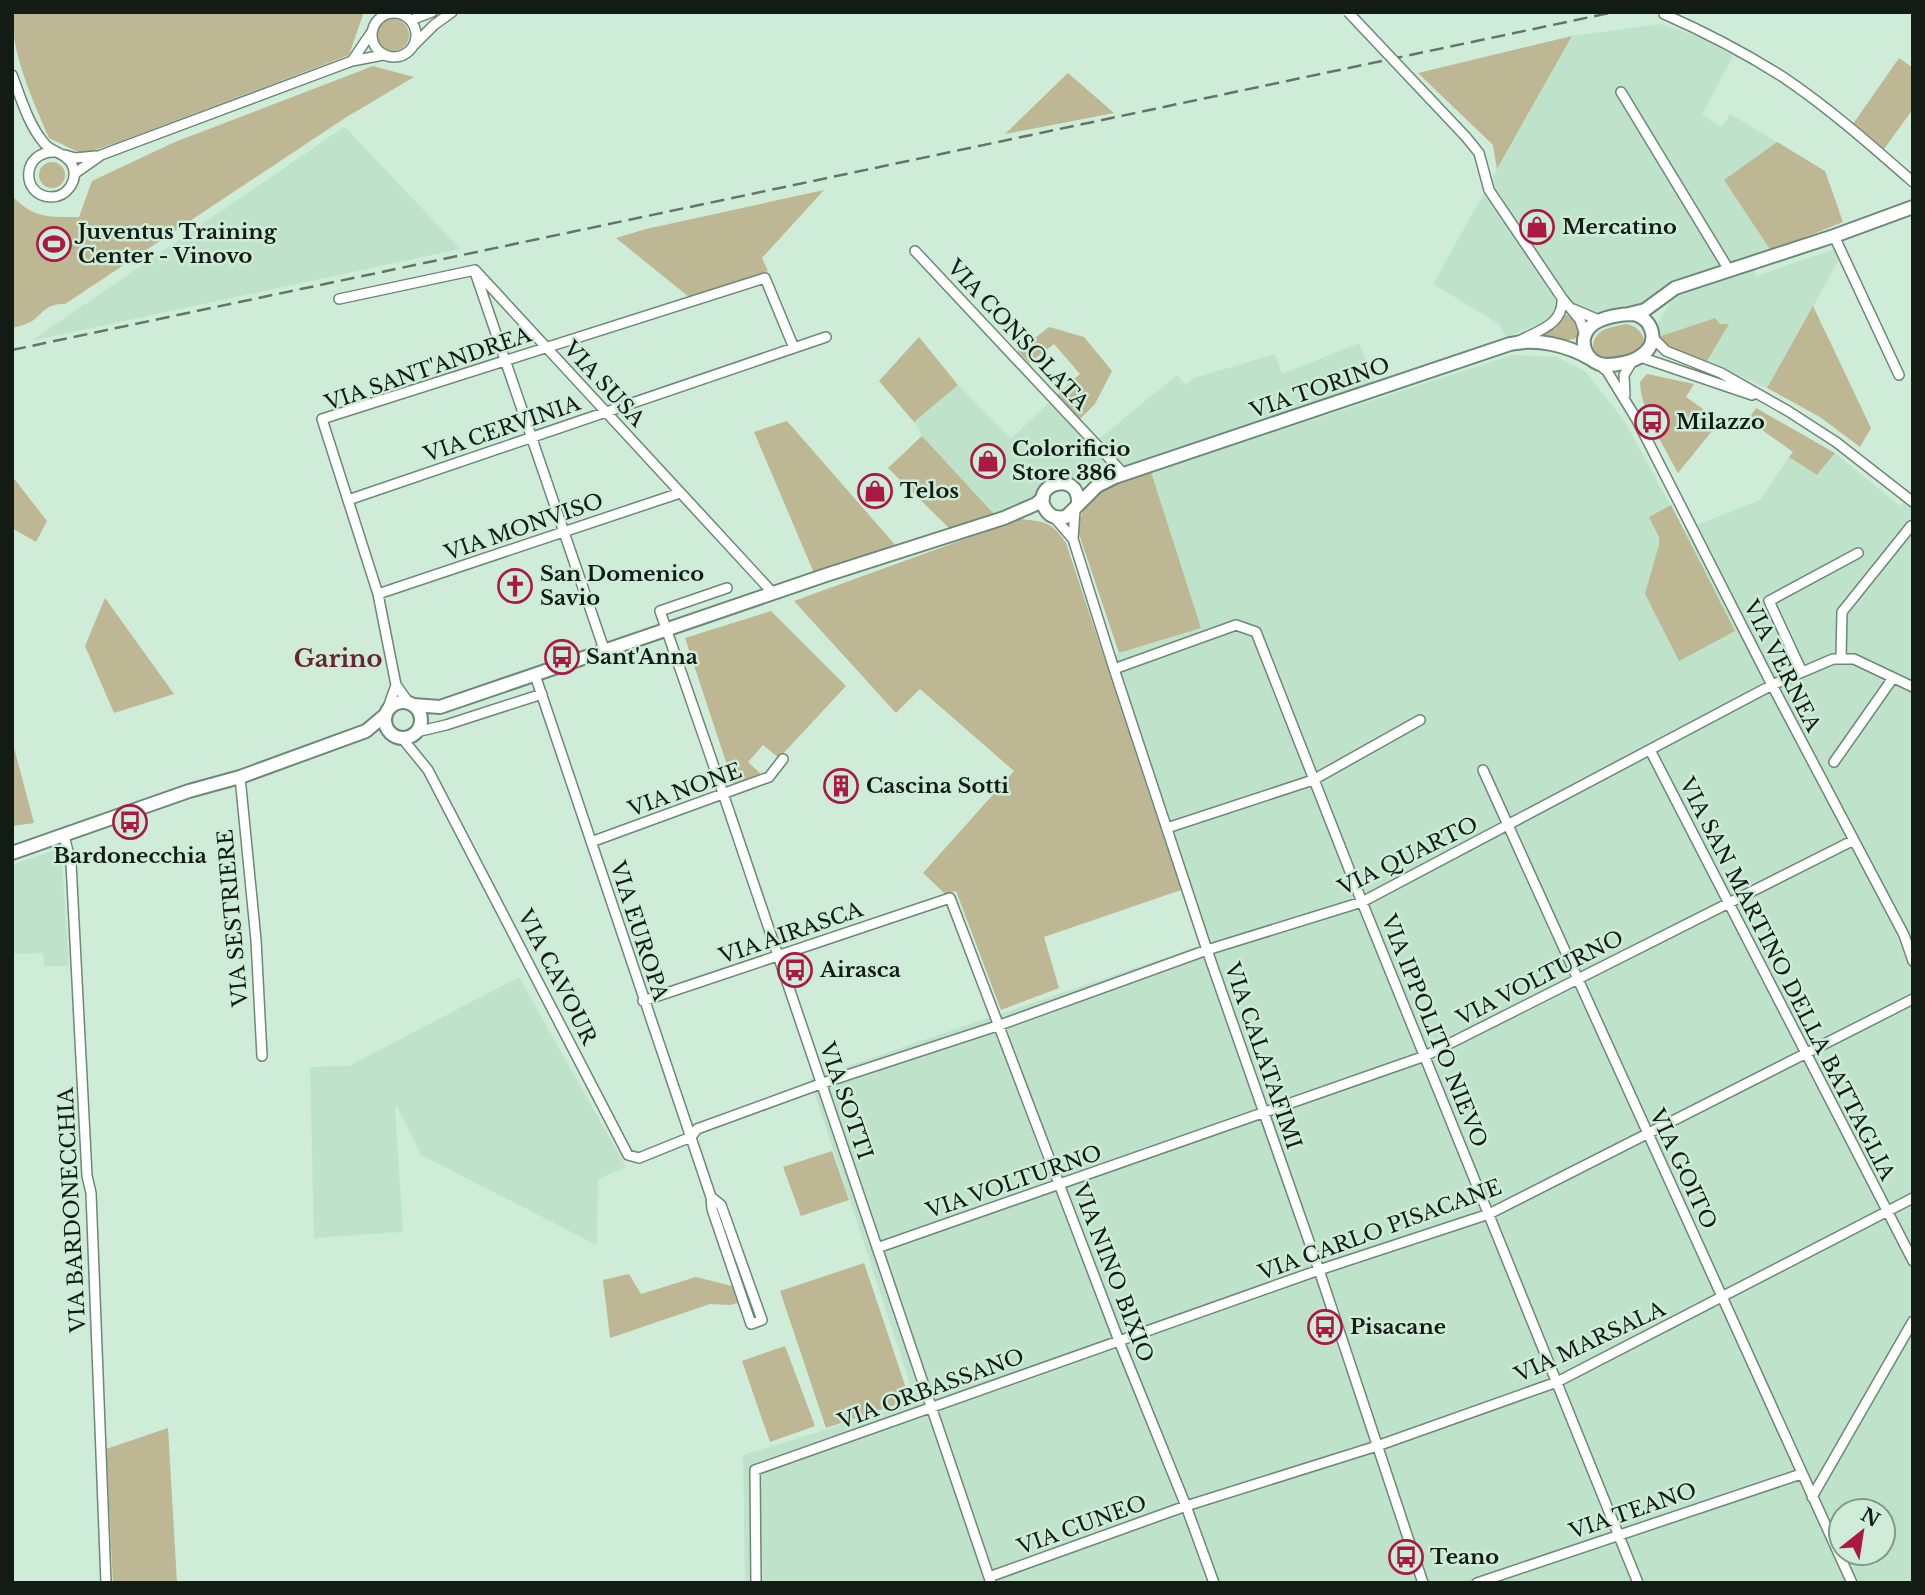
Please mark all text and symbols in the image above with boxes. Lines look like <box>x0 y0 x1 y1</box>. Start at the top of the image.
shop icon: Mercatino <box>1518 208 1556 246</box>
place label: Mercatino <box>1562 214 1677 240</box>
place label: Juventus Training Center - Vinovo <box>74 219 278 269</box>
sports icon: Juventus Training Center - Vinovo <box>35 225 73 263</box>
street label: VIA CONSOLATA <box>941 254 1095 416</box>
street label: VIA SANT'ANDREA <box>321 321 535 417</box>
street label: VIA SUSA <box>557 335 651 433</box>
street label: VIA TORINO <box>1246 352 1393 424</box>
street label: VIA CERVINIA <box>420 390 584 468</box>
bus stop icon: Milazzo <box>1633 403 1671 441</box>
place label: Milazzo <box>1676 409 1765 435</box>
place label: Colorificio Store 386 <box>1012 436 1130 486</box>
shop icon: Colorificio Store 386 <box>969 442 1007 480</box>
shop icon: Telos <box>856 472 894 510</box>
place label: Telos <box>900 478 959 504</box>
street label: VIA MONVISO <box>440 488 607 567</box>
place label: San Domenico Savio <box>540 561 704 611</box>
church icon: San Domenico Savio <box>496 567 534 605</box>
street label: VIA VERNEA <box>1737 595 1827 737</box>
bus stop icon: Sant'Anna <box>543 638 581 676</box>
district label: Garino <box>294 644 382 673</box>
place label: Sant'Anna <box>586 644 698 670</box>
street label: VIA NONE <box>624 757 745 823</box>
building icon: Cascina Sotti <box>822 767 860 805</box>
street label: VIA SAN MARTINO DELLA BATTAGLIA <box>1673 772 1901 1185</box>
place label: Cascina Sotti <box>866 773 1009 799</box>
bus stop icon: Bardonecchia <box>111 803 149 841</box>
street label: VIA QUARTO <box>1333 811 1482 901</box>
street label: VIA SESTRIERE <box>212 828 254 1009</box>
place label: Bardonecchia <box>53 843 207 869</box>
street label: VIA EUROPA <box>604 857 674 1005</box>
street label: VIA AIRASCA <box>715 896 867 970</box>
street label: VIA CAVOUR <box>511 904 603 1050</box>
street label: VIA IPPOLITO NIEVO <box>1375 910 1493 1151</box>
street label: VIA VOLTURNO <box>1451 925 1628 1032</box>
bus stop icon: Airasca <box>776 951 814 989</box>
place label: Airasca <box>819 957 901 983</box>
street label: VIA CALATAFIMI <box>1219 958 1307 1153</box>
street label: VIA SOTTI <box>813 1038 878 1163</box>
street label: VIA BARDONECCHIA <box>53 1086 91 1334</box>
street label: VIA GOITO <box>1643 1104 1722 1233</box>
street label: VIA VOLTURNO <box>922 1140 1105 1225</box>
street label: VIA CARLO PISACANE <box>1254 1174 1505 1286</box>
street label: VIA NINO BIXIO <box>1067 1179 1159 1366</box>
street label: VIA MARSALA <box>1510 1295 1670 1389</box>
bus stop icon: Pisacane <box>1306 1308 1344 1346</box>
place label: Pisacane <box>1350 1314 1446 1340</box>
street label: VIA ORBASSANO <box>833 1343 1028 1435</box>
street label: VIA TEANO <box>1565 1477 1700 1545</box>
street label: VIA CUNEO <box>1013 1490 1150 1561</box>
north arrow <box>1827 1497 1897 1567</box>
text: N <box>1857 1503 1884 1532</box>
bus stop icon: Teano <box>1387 1538 1425 1576</box>
place label: Teano <box>1430 1544 1499 1570</box>

